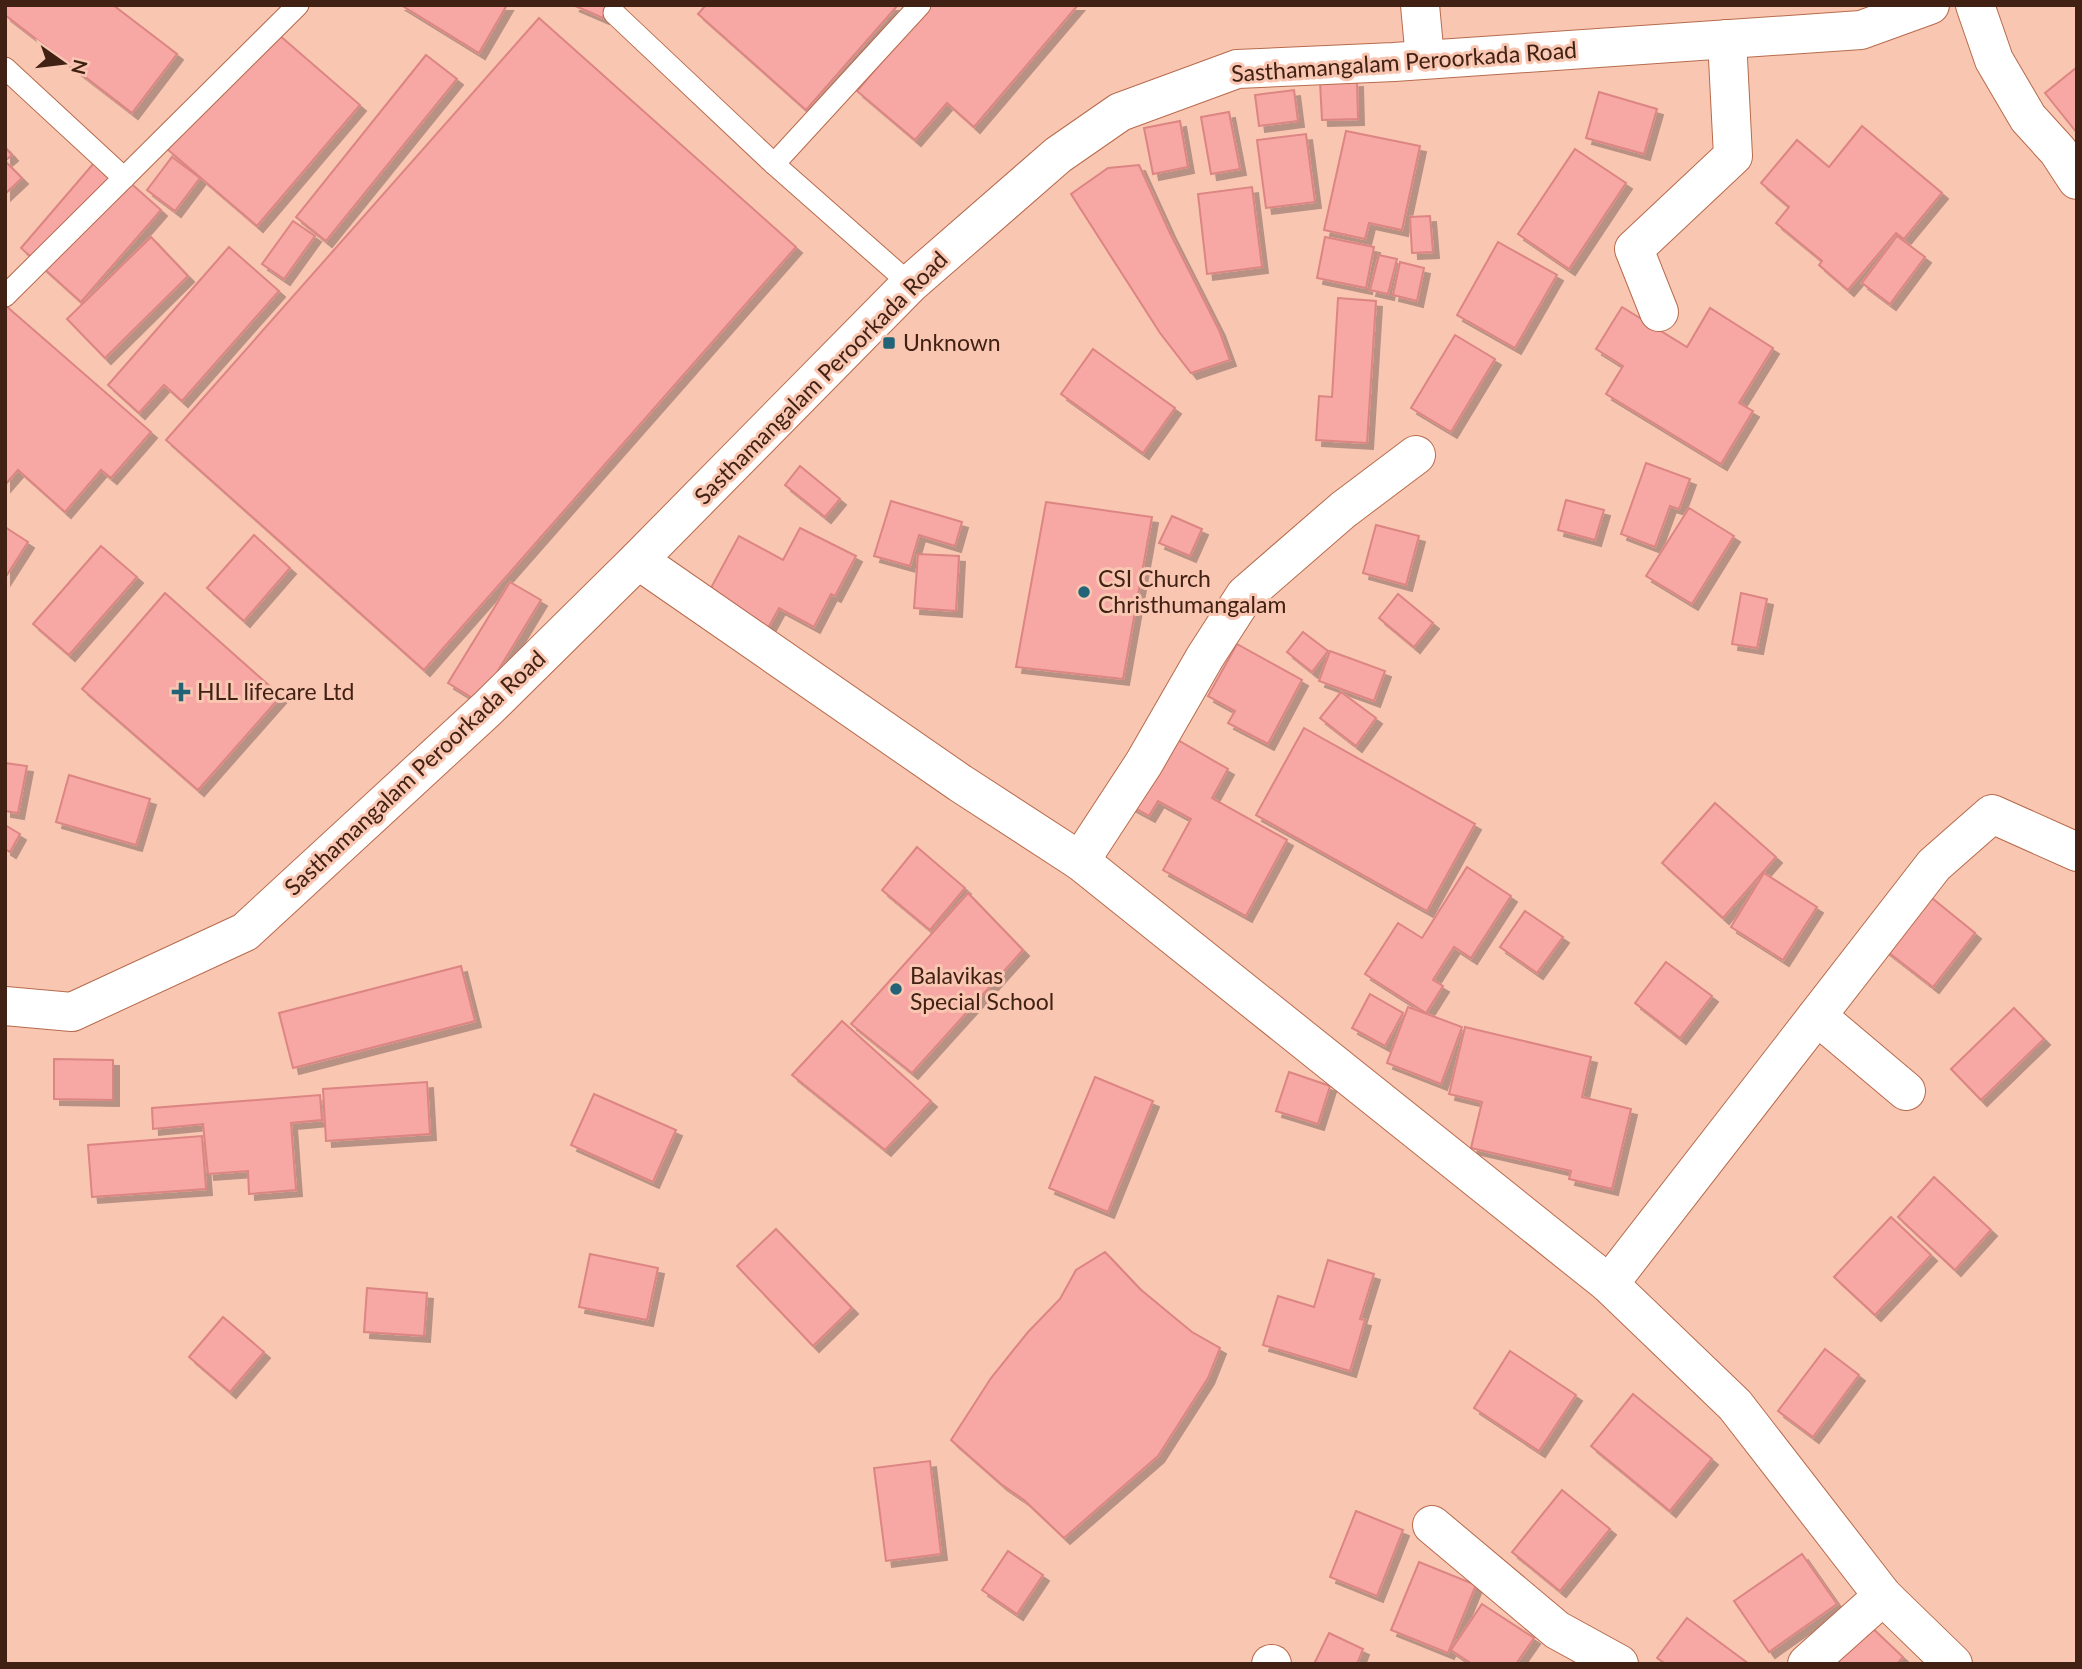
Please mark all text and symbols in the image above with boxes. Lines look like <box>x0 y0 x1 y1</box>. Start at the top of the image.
north arrow <box>28 28 98 98</box>
street label: Sasthamangalam Peroorkada Road <box>1230 35 1578 87</box>
text: N <box>67 57 93 77</box>
street label: Sasthamangalam Peroorkada Road <box>688 245 953 510</box>
place label: Unknown <box>903 328 1001 356</box>
marker: Unknown <box>881 335 897 351</box>
place label: CSI Church Christhumangalam <box>1098 564 1286 618</box>
marker: CSI Church Christhumangalam <box>1076 584 1092 600</box>
street label: Sasthamangalam Peroorkada Road <box>278 644 551 901</box>
place label: HLL lifecare Ltd <box>197 677 354 705</box>
marker: HLL lifecare Ltd <box>171 682 191 702</box>
place label: Balavikas Special School <box>910 961 1054 1015</box>
marker: Balavikas Special School <box>888 981 904 997</box>

